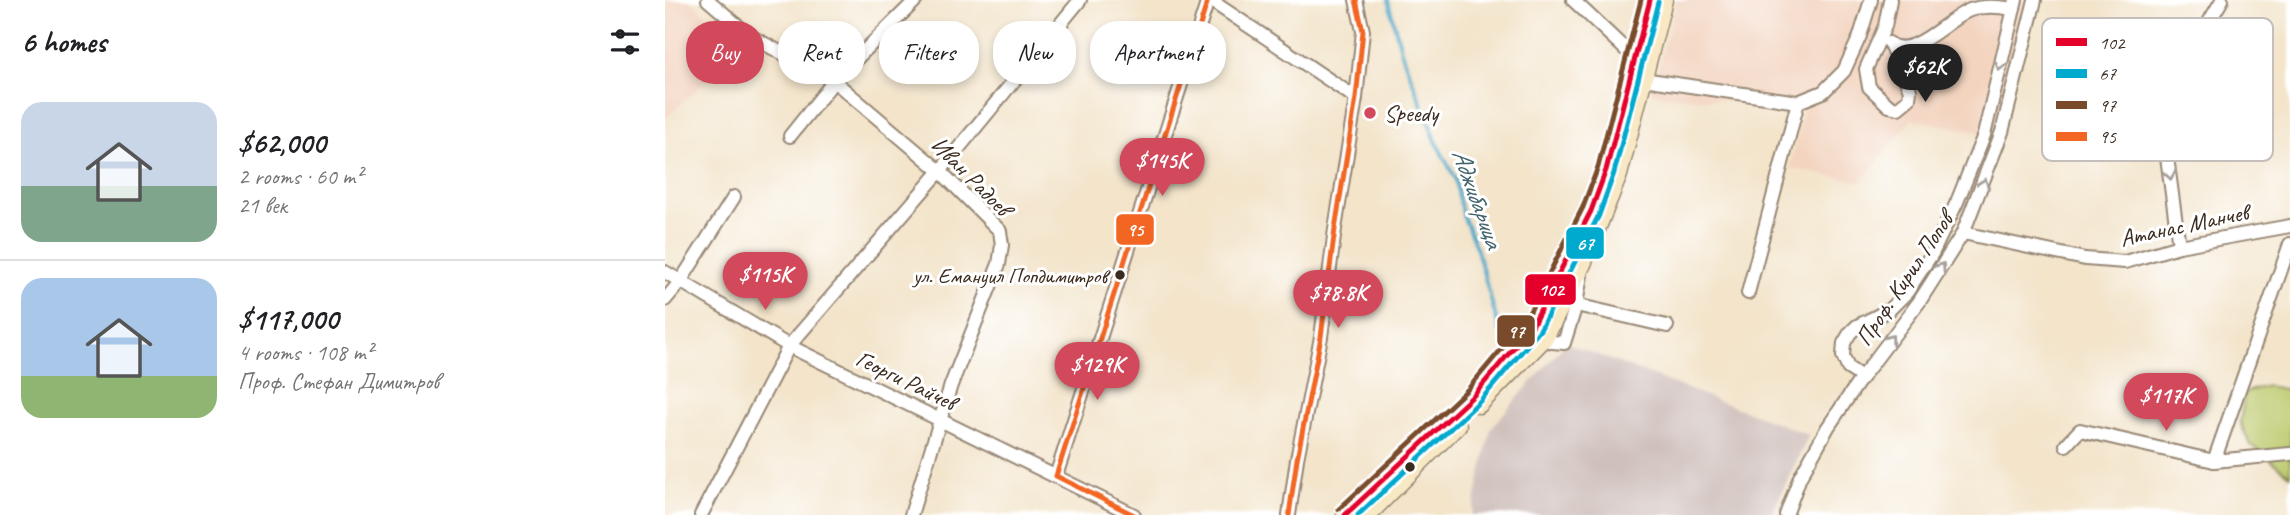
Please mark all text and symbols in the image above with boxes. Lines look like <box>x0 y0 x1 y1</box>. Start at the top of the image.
legend <box>2042 18 2273 161</box>
chip: Buy <box>686 21 764 84</box>
chip: Rent <box>778 21 865 84</box>
chip: Filters <box>879 21 979 84</box>
chip: New <box>993 21 1076 84</box>
chip: Apartment <box>1090 21 1226 84</box>
text: 6 homes <box>21 23 106 61</box>
icon: filters <box>606 23 644 61</box>
text: 102 <box>2099 31 2126 55</box>
pin: $62K <box>1884 44 1966 104</box>
text: $62K <box>1903 52 1947 81</box>
one-way arrow <box>1994 60 2009 72</box>
text: 67 <box>2099 62 2118 86</box>
text: 97 <box>2099 94 2118 118</box>
place label: Speedy <box>1384 98 1440 128</box>
marker: Speedy <box>1362 105 1378 121</box>
text: $62,000 <box>238 124 326 162</box>
text: 95 <box>2099 125 2118 149</box>
icon: home <box>77 130 161 214</box>
street label: Иван Радоев <box>925 130 1021 226</box>
pin: $145K <box>1113 138 1211 198</box>
water label: Аджибарица <box>1444 144 1512 255</box>
text: $145K <box>1136 146 1188 175</box>
text: 2 rooms · 60 m² <box>238 162 362 191</box>
one-way arrow <box>2162 169 2177 181</box>
one-way arrow <box>1975 177 1989 189</box>
text: 21 век <box>238 191 287 220</box>
street label: Атанас Манчев <box>2117 196 2255 253</box>
street label: Проф. Кирил Попов <box>1848 202 1963 351</box>
line badge: 95 <box>1115 213 1155 246</box>
text: 95 <box>1127 218 1145 242</box>
line badge: 67 <box>1565 226 1605 260</box>
text: 67 <box>1576 232 1596 256</box>
pin: $115K <box>716 252 814 312</box>
text: $115K <box>739 260 791 289</box>
place label: ул. Емануил Попдимитров <box>911 262 1111 290</box>
one-way arrow <box>1933 262 1946 275</box>
marker: ул. Емануил Попдимитров <box>1113 268 1127 282</box>
pin: $78.8K <box>1281 270 1395 330</box>
line badge: 102 <box>1524 273 1577 306</box>
text: $78.8K <box>1309 278 1367 307</box>
text: 102 <box>1538 278 1566 302</box>
text: $117,000 <box>238 300 338 338</box>
icon: home <box>77 306 161 390</box>
line badge: 97 <box>1496 314 1536 348</box>
text: 97 <box>1508 320 1527 344</box>
one-way arrow <box>1882 334 1895 347</box>
text: 4 rooms · 108 m² <box>238 338 373 367</box>
pin: $129K <box>1048 342 1146 402</box>
street label: Георги Райчев <box>851 343 964 419</box>
text: $129K <box>1071 350 1123 379</box>
text: Проф. Стефан Димитров <box>238 367 439 396</box>
pin: $117K <box>2117 374 2215 433</box>
text: $117K <box>2140 381 2193 410</box>
unlabelled marker <box>1403 460 1417 474</box>

